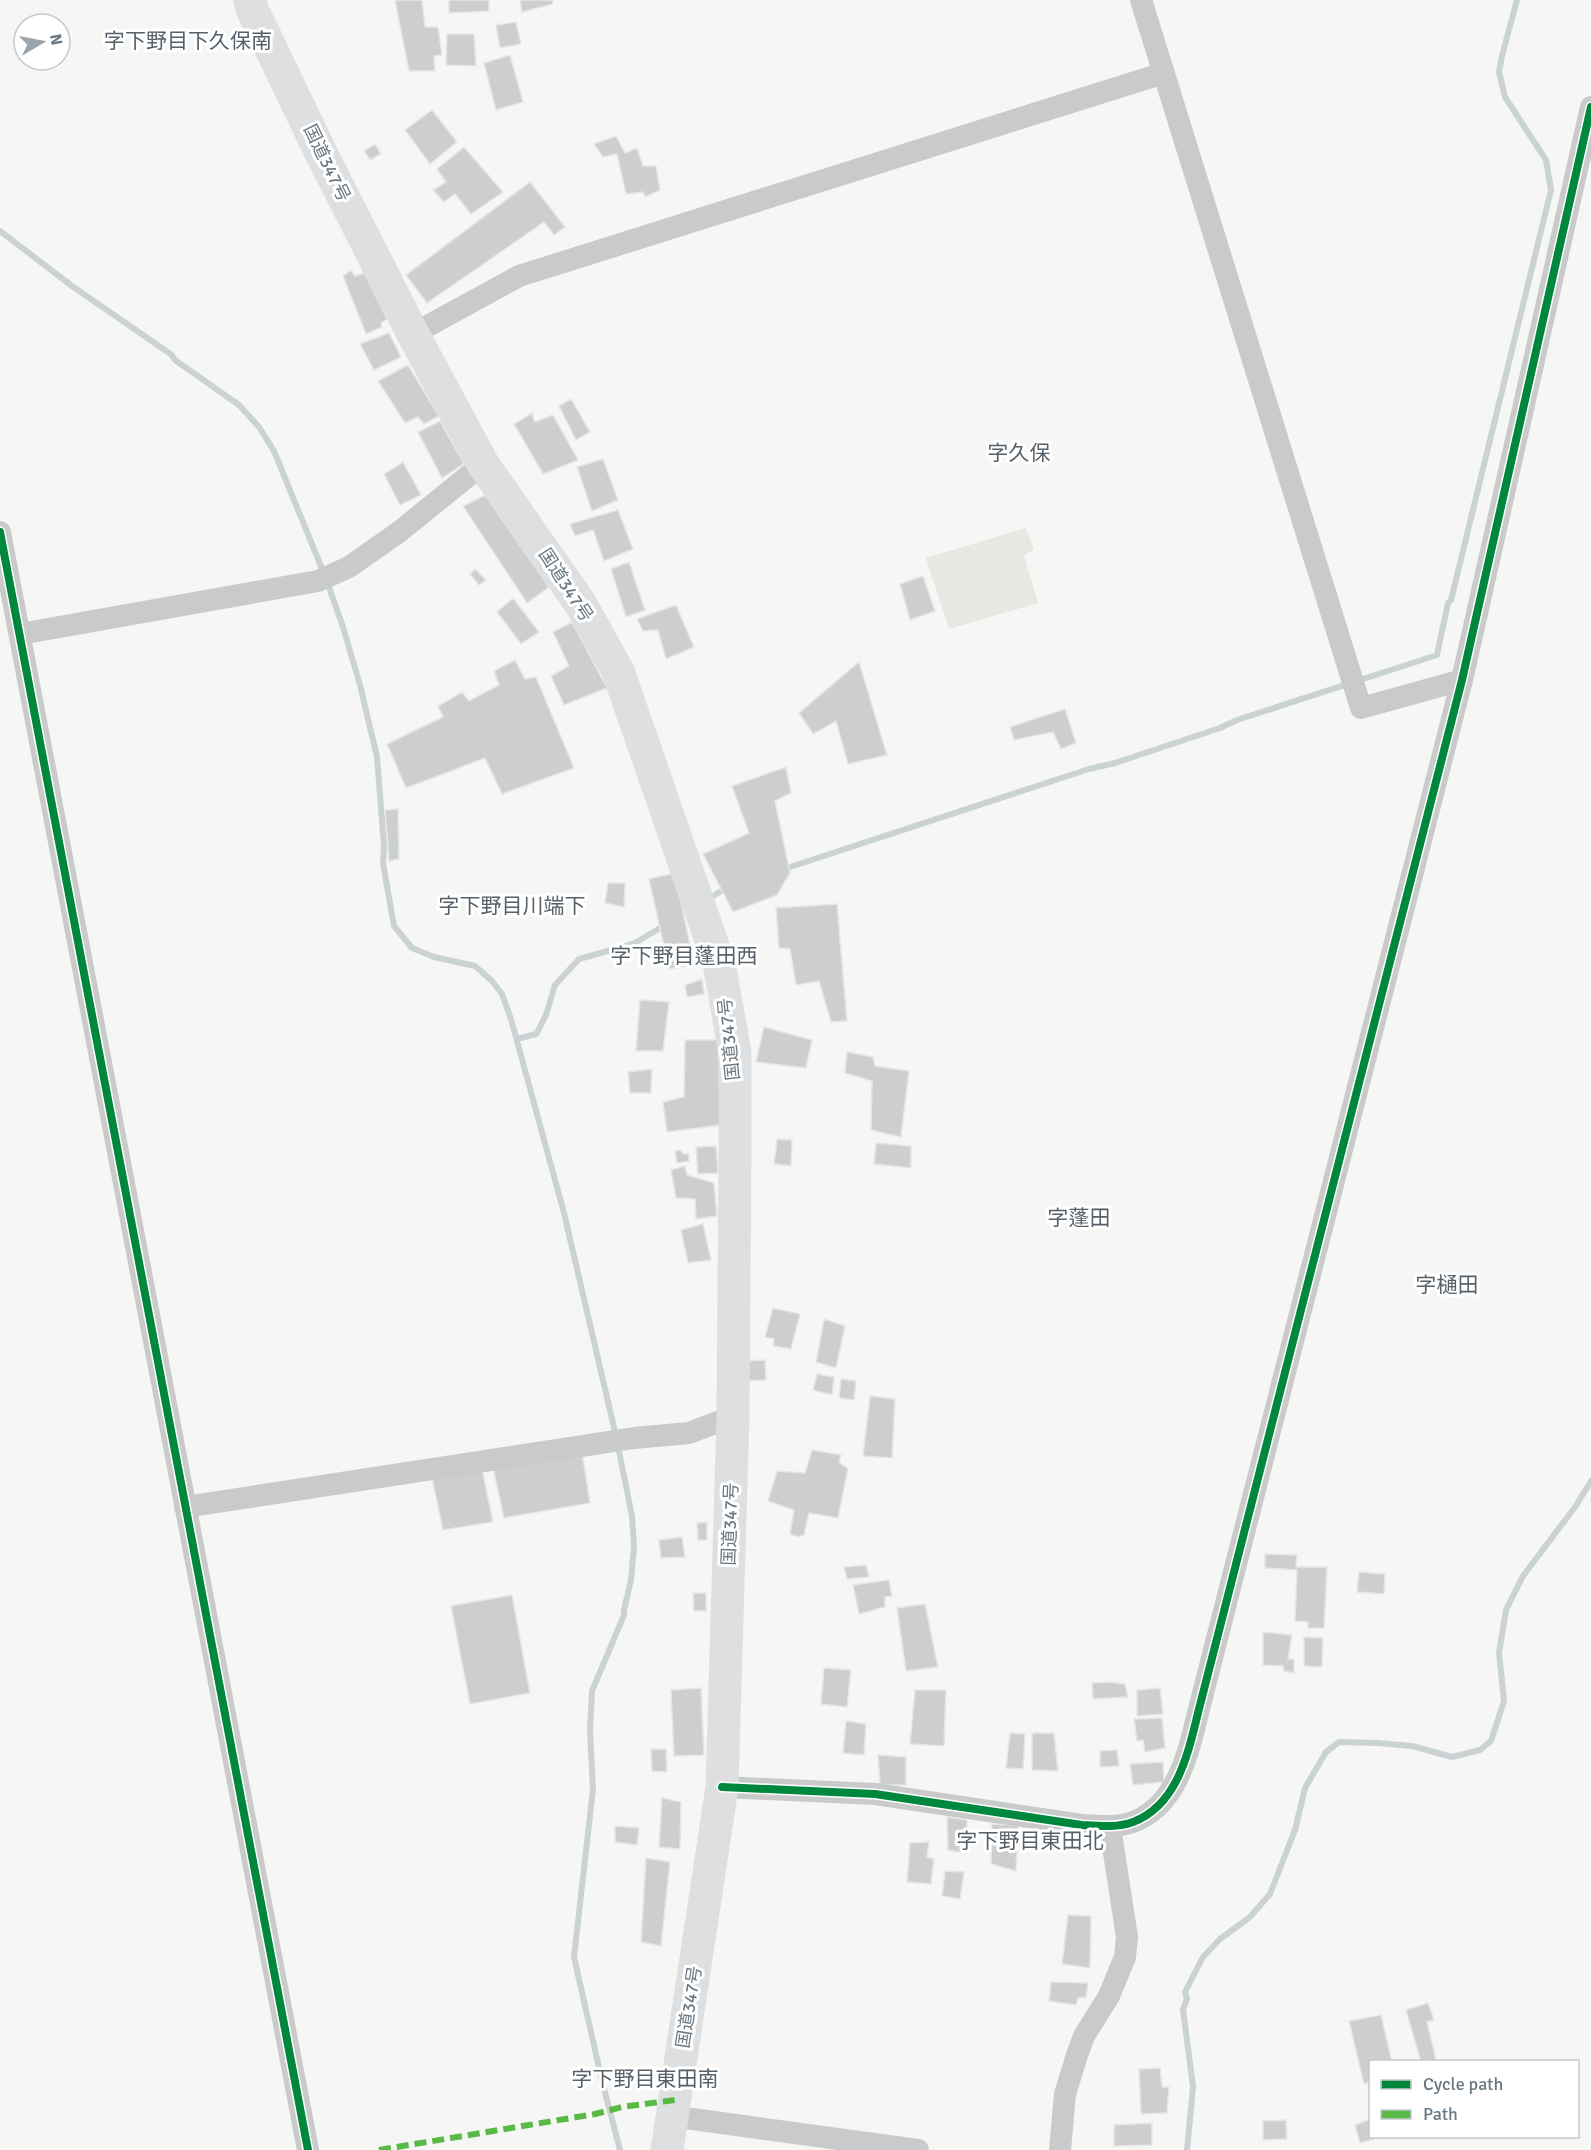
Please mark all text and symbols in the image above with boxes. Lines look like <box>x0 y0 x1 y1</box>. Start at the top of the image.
north arrow <box>12 12 72 72</box>
district label: 字下野目下久保南 <box>104 28 272 54</box>
text: N <box>45 32 67 47</box>
street label: 国道347号 <box>299 121 355 205</box>
district label: 字久保 <box>988 440 1051 466</box>
street label: 国道347号 <box>534 544 598 626</box>
district label: 字下野目川端下 <box>439 893 586 919</box>
district label: 字下野目蓬田西 <box>611 943 758 969</box>
street label: 国道347号 <box>714 996 744 1082</box>
district label: 字蓬田 <box>1048 1205 1111 1231</box>
district label: 字樋田 <box>1416 1272 1479 1298</box>
street label: 国道347号 <box>718 1482 742 1566</box>
district label: 字下野目東田北 <box>957 1828 1104 1854</box>
street label: 国道347号 <box>672 1964 706 2050</box>
legend <box>1369 2060 1579 2138</box>
district label: 字下野目東田南 <box>572 2066 719 2092</box>
text: Cycle path <box>1423 2073 1503 2095</box>
text: Path <box>1423 2103 1458 2125</box>

